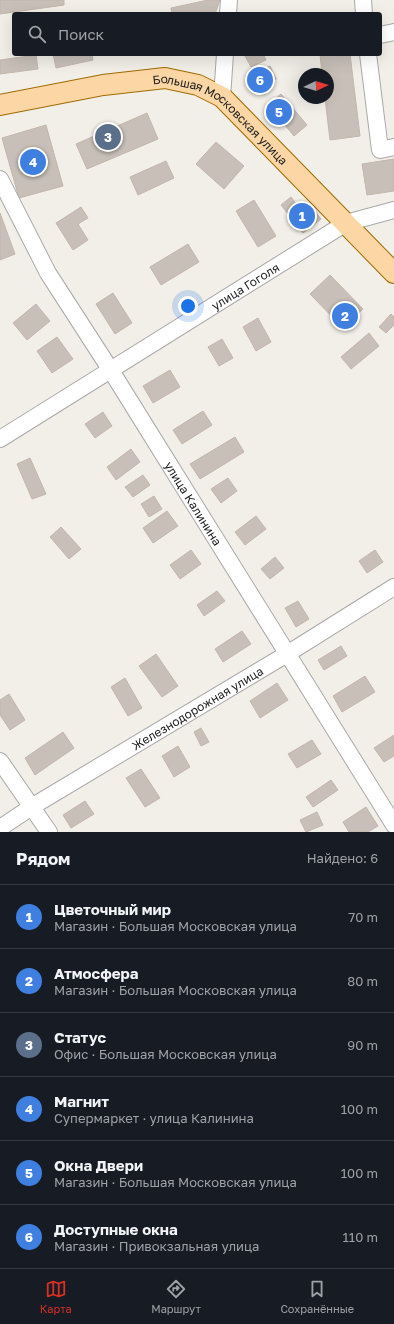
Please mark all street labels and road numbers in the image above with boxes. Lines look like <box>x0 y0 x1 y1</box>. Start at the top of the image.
street label: Большая Московская улица <box>152 70 291 168</box>
street label: улица Гоголя <box>208 259 282 313</box>
street label: улица Калинина <box>162 458 225 548</box>
street label: Железнодорожная улица <box>129 663 266 753</box>

